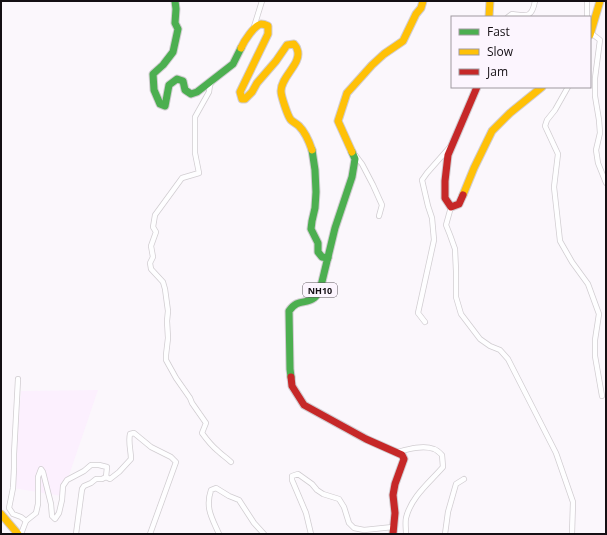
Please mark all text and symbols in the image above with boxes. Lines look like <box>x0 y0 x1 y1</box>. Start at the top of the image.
legend <box>451 16 591 88</box>
text: Fast <box>487 23 510 40</box>
text: Slow <box>487 43 514 60</box>
text: Jam <box>486 63 508 80</box>
road number: NH10 <box>303 283 337 297</box>

